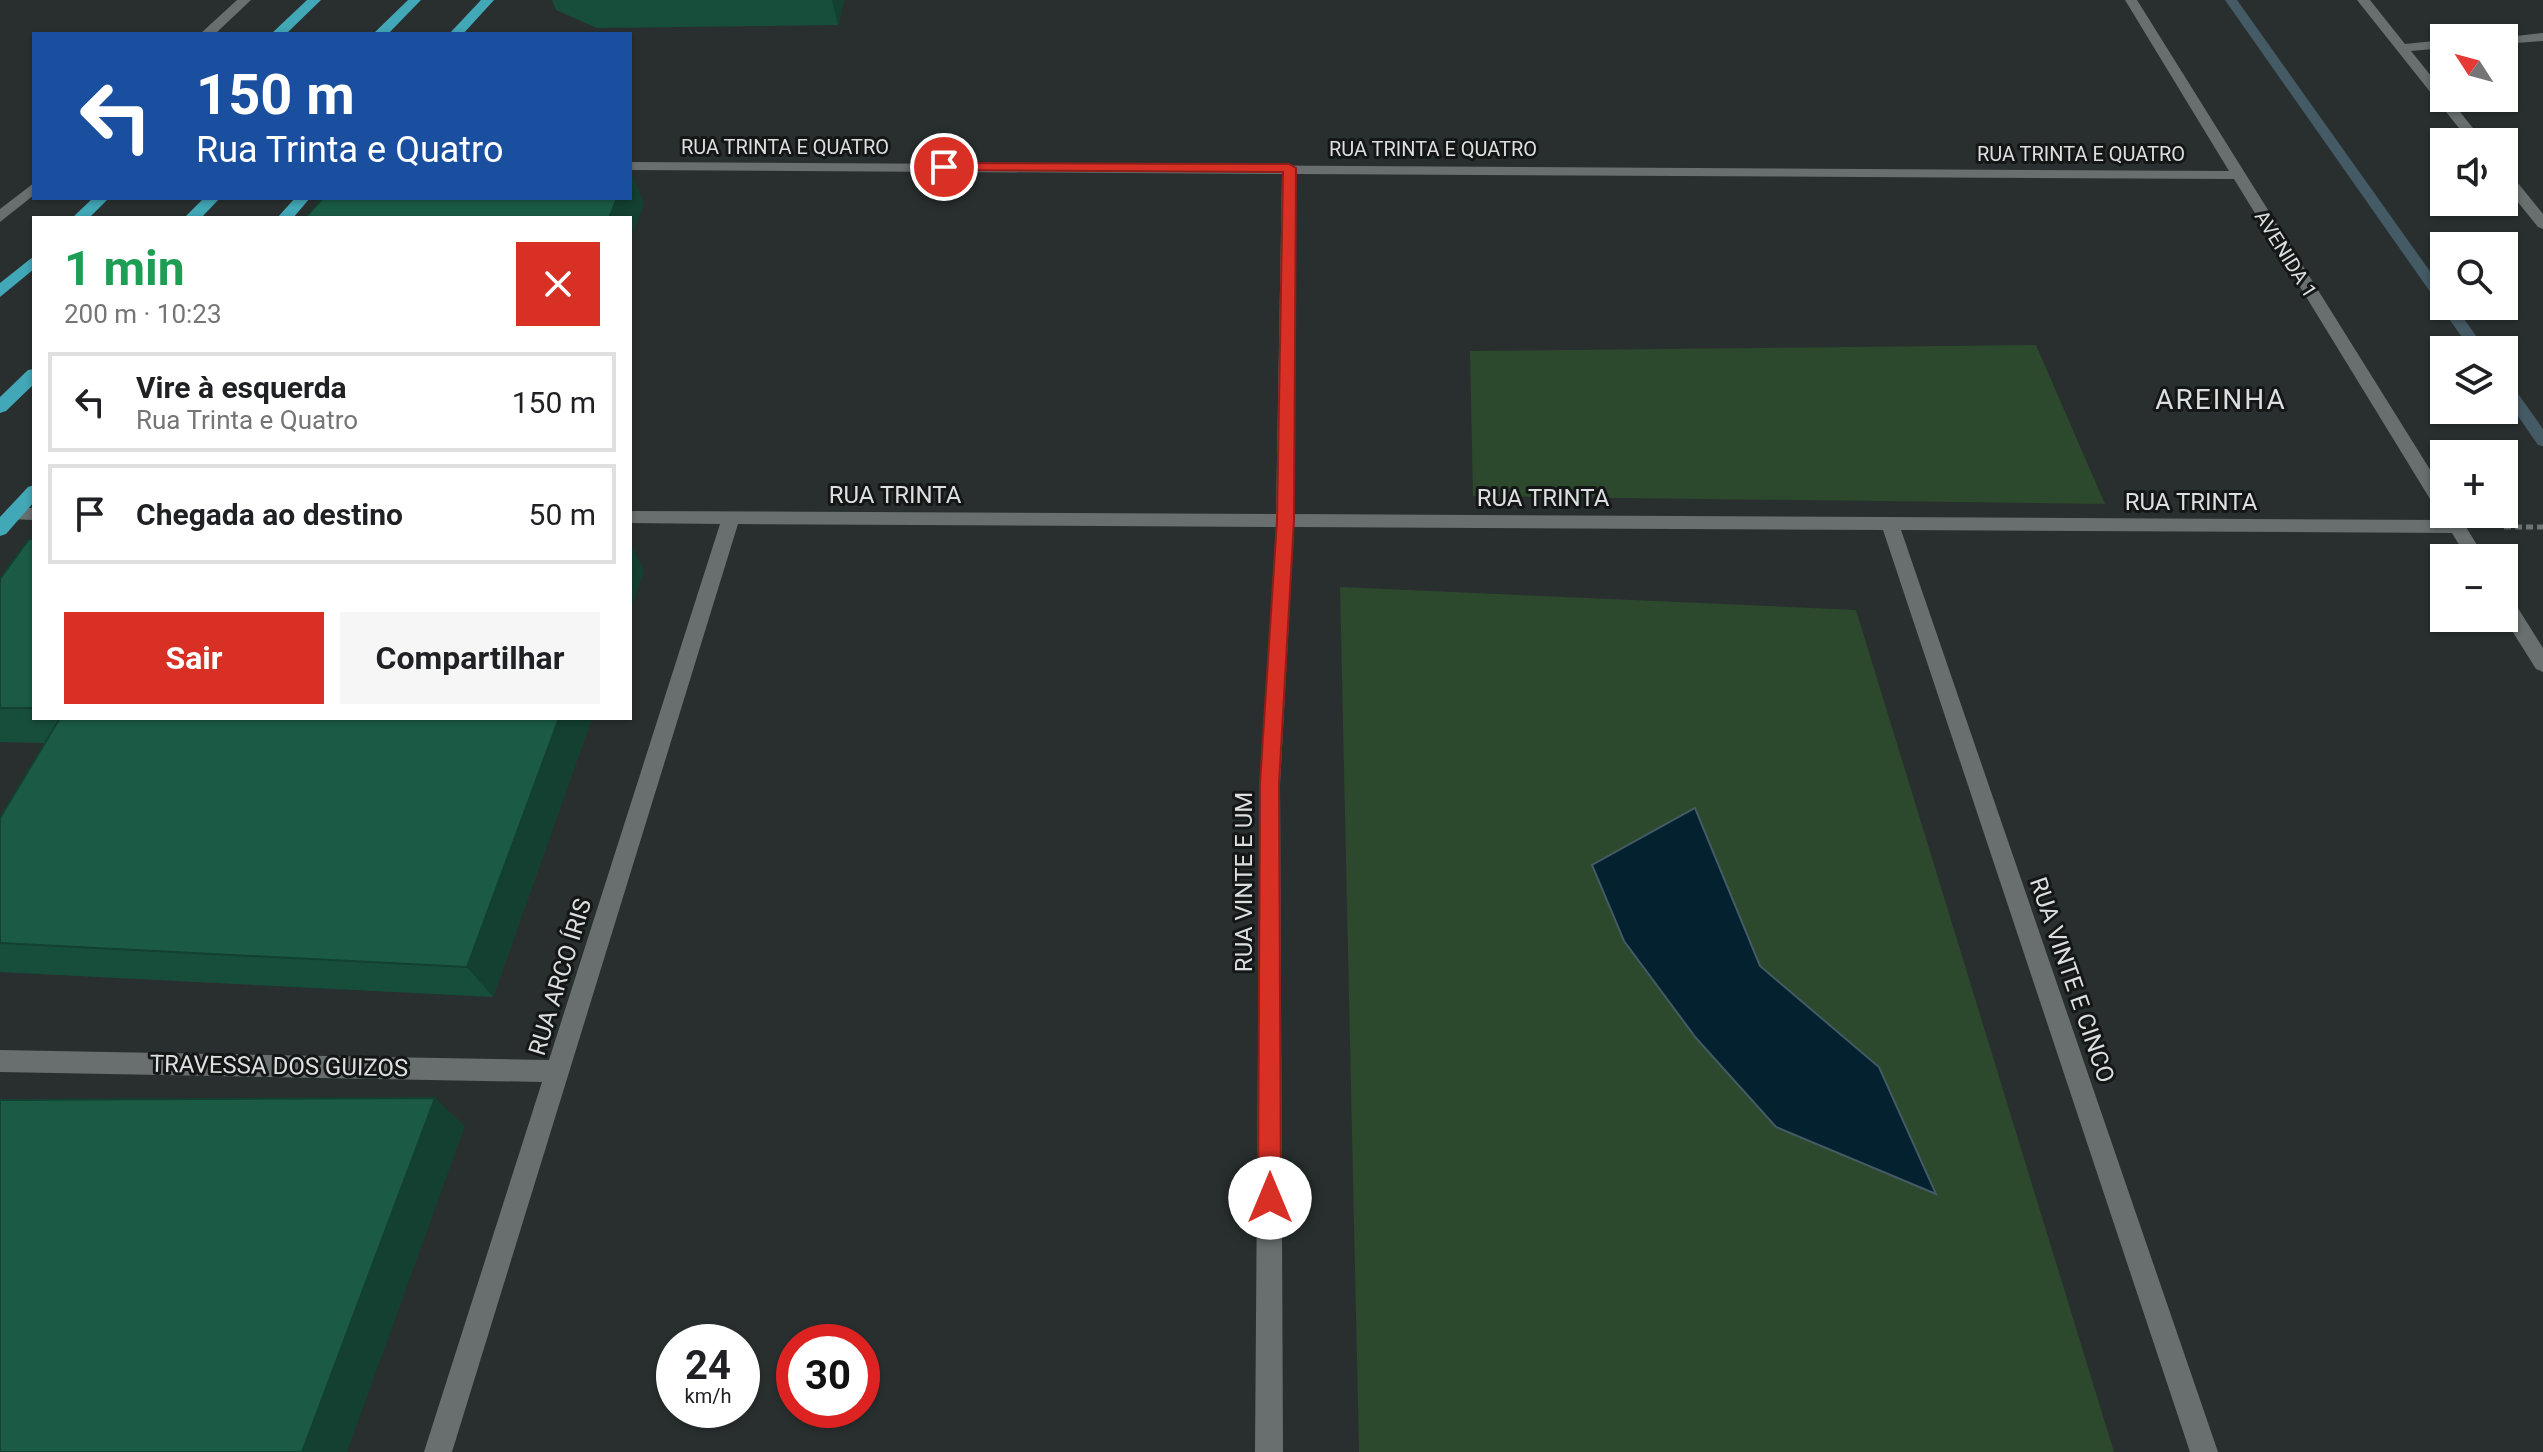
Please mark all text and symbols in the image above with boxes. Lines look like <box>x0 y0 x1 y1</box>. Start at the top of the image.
north arrow <box>2430 24 2518 112</box>
map controls <box>2430 24 2518 632</box>
text: 150 m <box>196 62 355 128</box>
icon: left <box>64 64 168 168</box>
button: sound <box>2430 128 2518 216</box>
text: Rua Trinta e Quatro <box>196 129 504 171</box>
pin <box>910 133 978 201</box>
street label: RUA TRINTA E QUATRO <box>681 135 889 159</box>
street label: RUA TRINTA E QUATRO <box>1329 137 1537 161</box>
street label: RUA TRINTA E QUATRO <box>1977 142 2185 166</box>
icon: arrive <box>922 145 966 189</box>
street label: AVENIDA 1 <box>2250 206 2322 302</box>
button: search <box>2430 232 2518 320</box>
text: 1 min <box>64 240 185 297</box>
button: close <box>516 242 600 326</box>
text: 200 m · 10:23 <box>64 299 222 329</box>
button: layers <box>2430 336 2518 424</box>
text: Vire à esquerda <box>136 370 347 405</box>
icon: left <box>68 380 112 424</box>
district label: AREINHA <box>2155 383 2287 416</box>
text: 150 m <box>512 385 596 420</box>
text: Rua Trinta e Quatro <box>136 405 358 435</box>
button: + <box>2430 440 2518 528</box>
street label: RUA TRINTA <box>829 481 962 509</box>
street label: RUA TRINTA <box>1477 484 1610 512</box>
street label: RUA TRINTA <box>2125 488 2258 516</box>
icon: arrive <box>68 492 112 536</box>
text: Chegada ao destino <box>136 497 403 532</box>
text: 50 m <box>529 497 596 532</box>
button: − <box>2430 544 2518 632</box>
button: Sair <box>64 612 324 704</box>
button: Compartilhar <box>340 612 600 704</box>
street label: RUA VINTE E UM <box>1230 792 1258 972</box>
street label: RUA VINTE E CINCO <box>2024 874 2120 1086</box>
street label: RUA ARCO ÍRIS <box>523 895 597 1059</box>
street label: TRAVESSA DOS GUIZOS <box>150 1050 408 1082</box>
position arrow <box>1228 1156 1312 1240</box>
speed limit sign: 30 <box>776 1324 880 1428</box>
text: 24 <box>685 1342 731 1389</box>
text: km/h <box>685 1384 731 1408</box>

